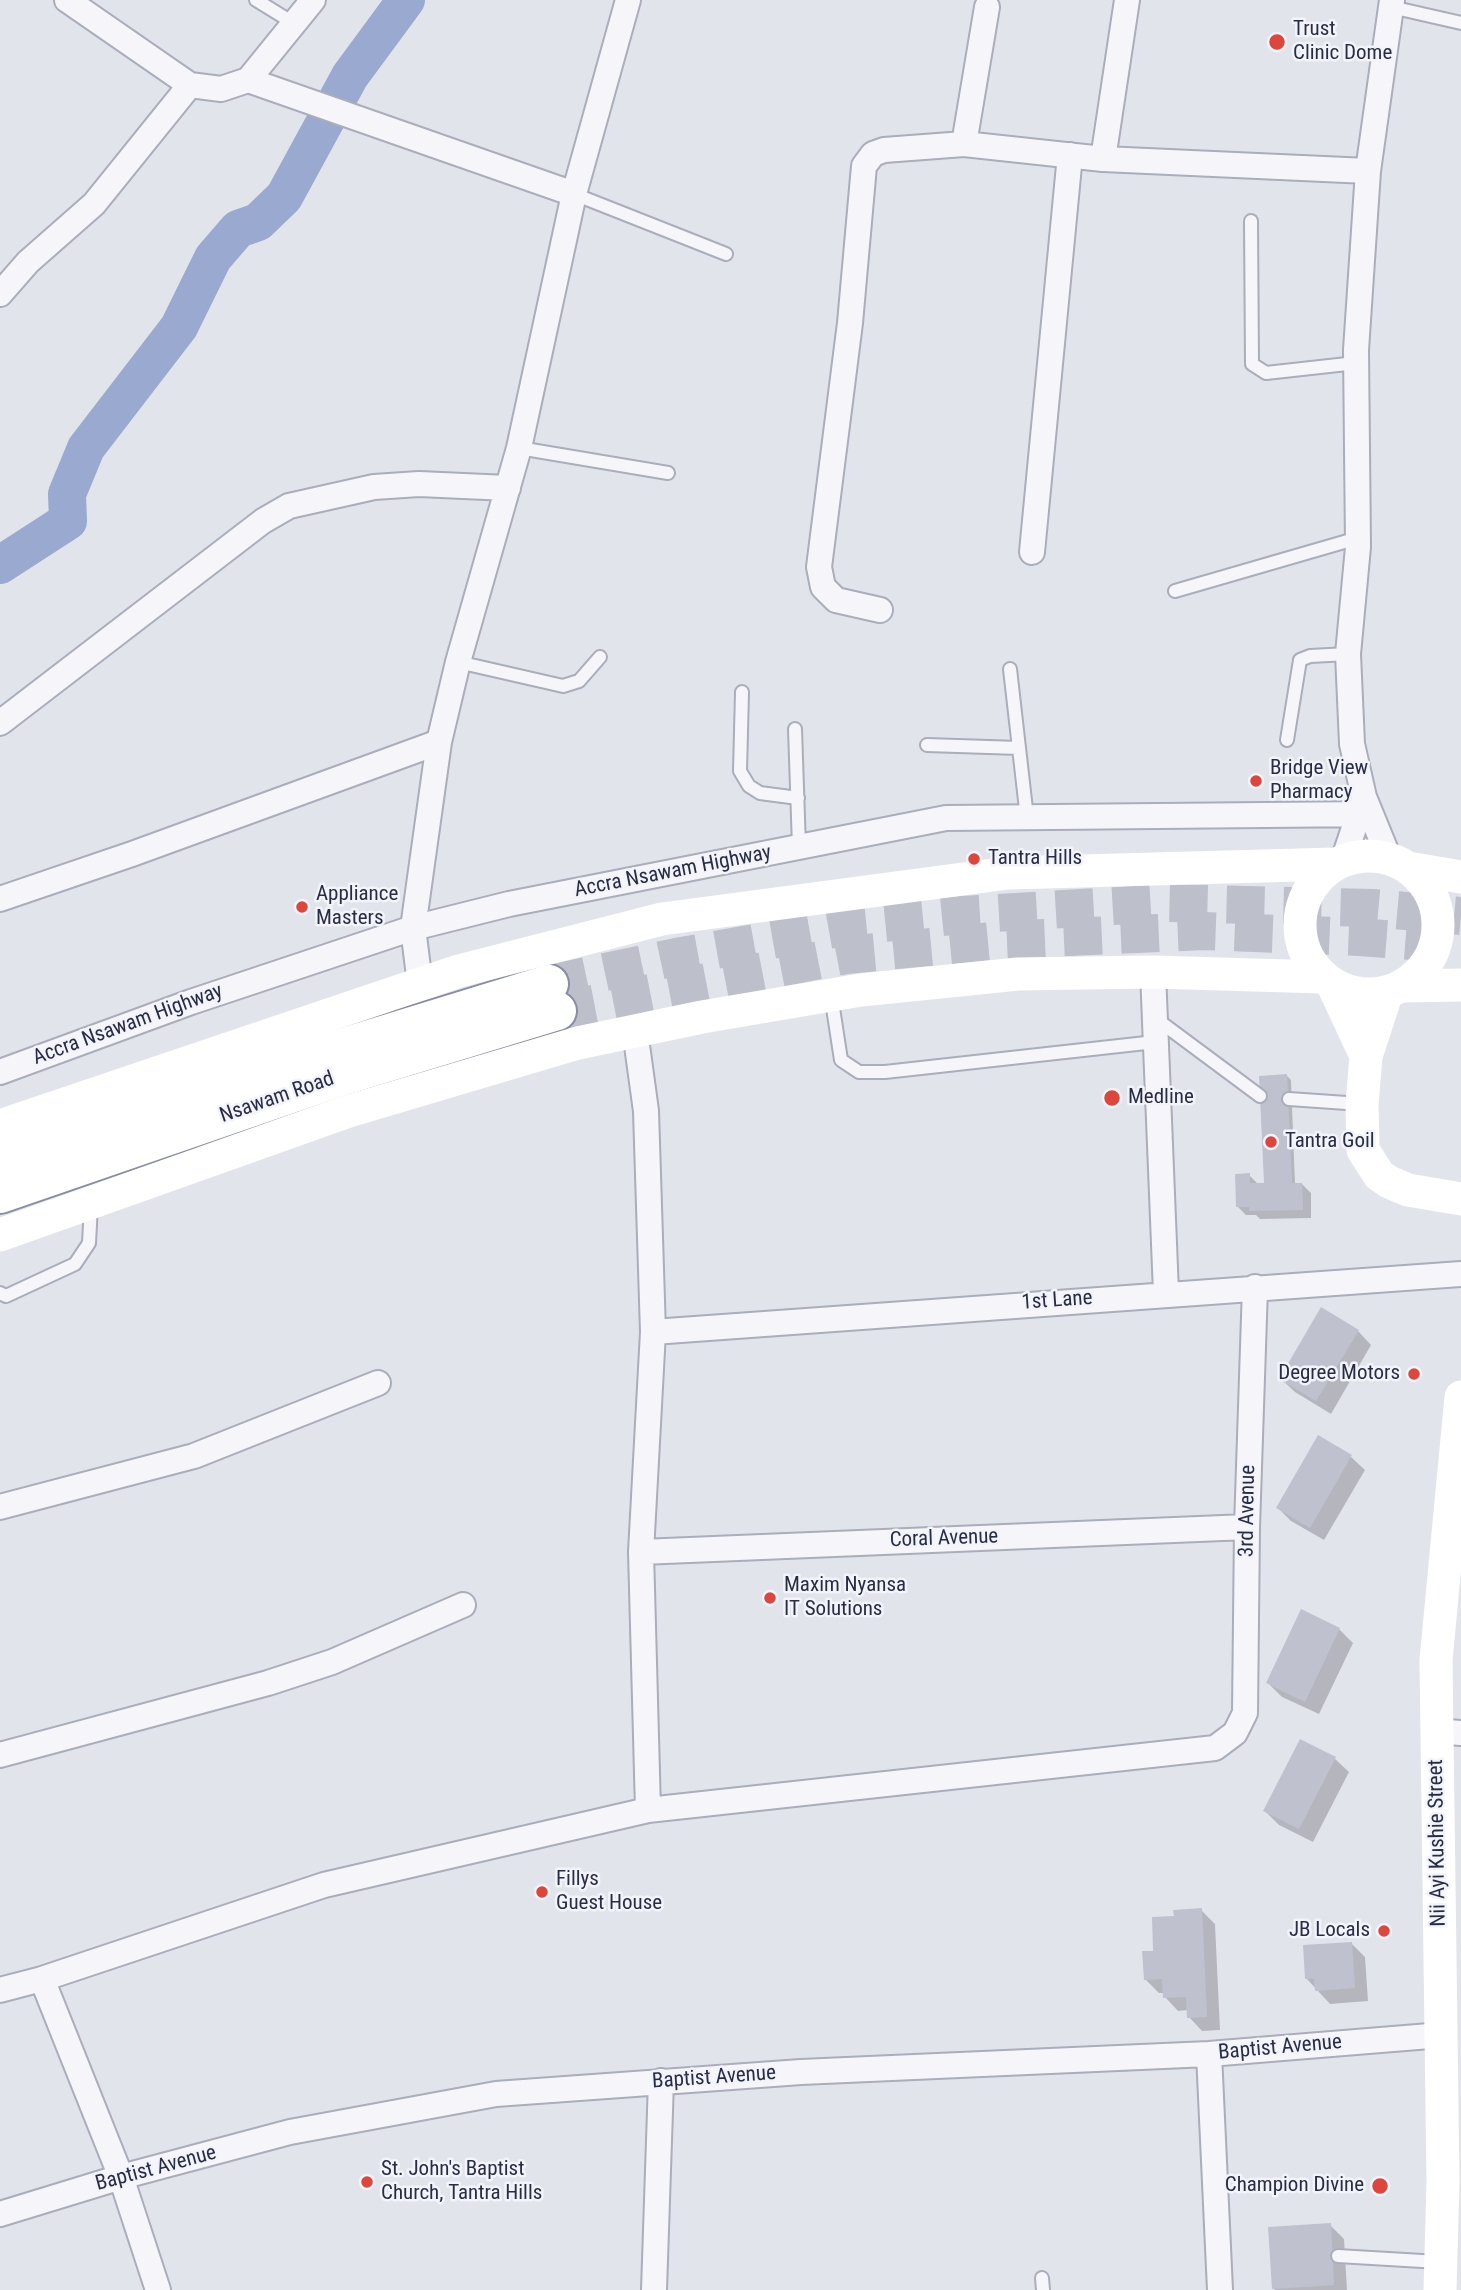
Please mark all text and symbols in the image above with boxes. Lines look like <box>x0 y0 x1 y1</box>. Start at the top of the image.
place label: Trust Clinic Dome <box>1293 17 1392 67</box>
marker: Trust Clinic Dome <box>1267 32 1287 52</box>
place label: Bridge View Pharmacy <box>1270 756 1368 806</box>
marker: Bridge View Pharmacy <box>1248 773 1264 789</box>
street label: Accra Nsawam Highway <box>572 841 774 903</box>
place label: Tantra Hills <box>988 846 1082 872</box>
marker: Tantra Hills <box>966 851 982 867</box>
place label: Appliance Masters <box>316 882 398 932</box>
marker: Appliance Masters <box>294 899 310 915</box>
street label: Accra Nsawam Highway <box>30 979 226 1071</box>
street label: Nsawam Road <box>217 1067 337 1129</box>
place label: Medline <box>1128 1085 1194 1111</box>
marker: Medline <box>1102 1088 1122 1108</box>
place label: Tantra Goil <box>1285 1129 1375 1155</box>
marker: Tantra Goil <box>1263 1134 1279 1150</box>
street label: 1st Lane <box>1021 1286 1093 1316</box>
place label: Degree Motors <box>1278 1361 1400 1387</box>
marker: Degree Motors <box>1406 1366 1422 1382</box>
street label: 3rd Avenue <box>1235 1465 1261 1557</box>
street label: Coral Avenue <box>889 1525 999 1553</box>
place label: Maxim Nyansa IT Solutions <box>784 1573 906 1623</box>
marker: Maxim Nyansa IT Solutions <box>762 1590 778 1606</box>
street label: Nii Ayi Kushie Street <box>1424 1759 1452 1927</box>
place label: Fillys Guest House <box>556 1867 662 1917</box>
marker: Fillys Guest House <box>534 1884 550 1900</box>
place label: JB Locals <box>1289 1918 1370 1944</box>
marker: JB Locals <box>1376 1923 1392 1939</box>
street label: Baptist Avenue <box>1217 2030 1343 2066</box>
street label: Baptist Avenue <box>651 2061 777 2095</box>
street label: Baptist Avenue <box>93 2141 219 2197</box>
place label: St. John's Baptist Church, Tantra Hills <box>381 2157 542 2207</box>
place label: Champion Divine <box>1225 2173 1364 2199</box>
marker: St. John's Baptist Church, Tantra Hills <box>359 2174 375 2190</box>
marker: Champion Divine <box>1370 2176 1390 2196</box>

